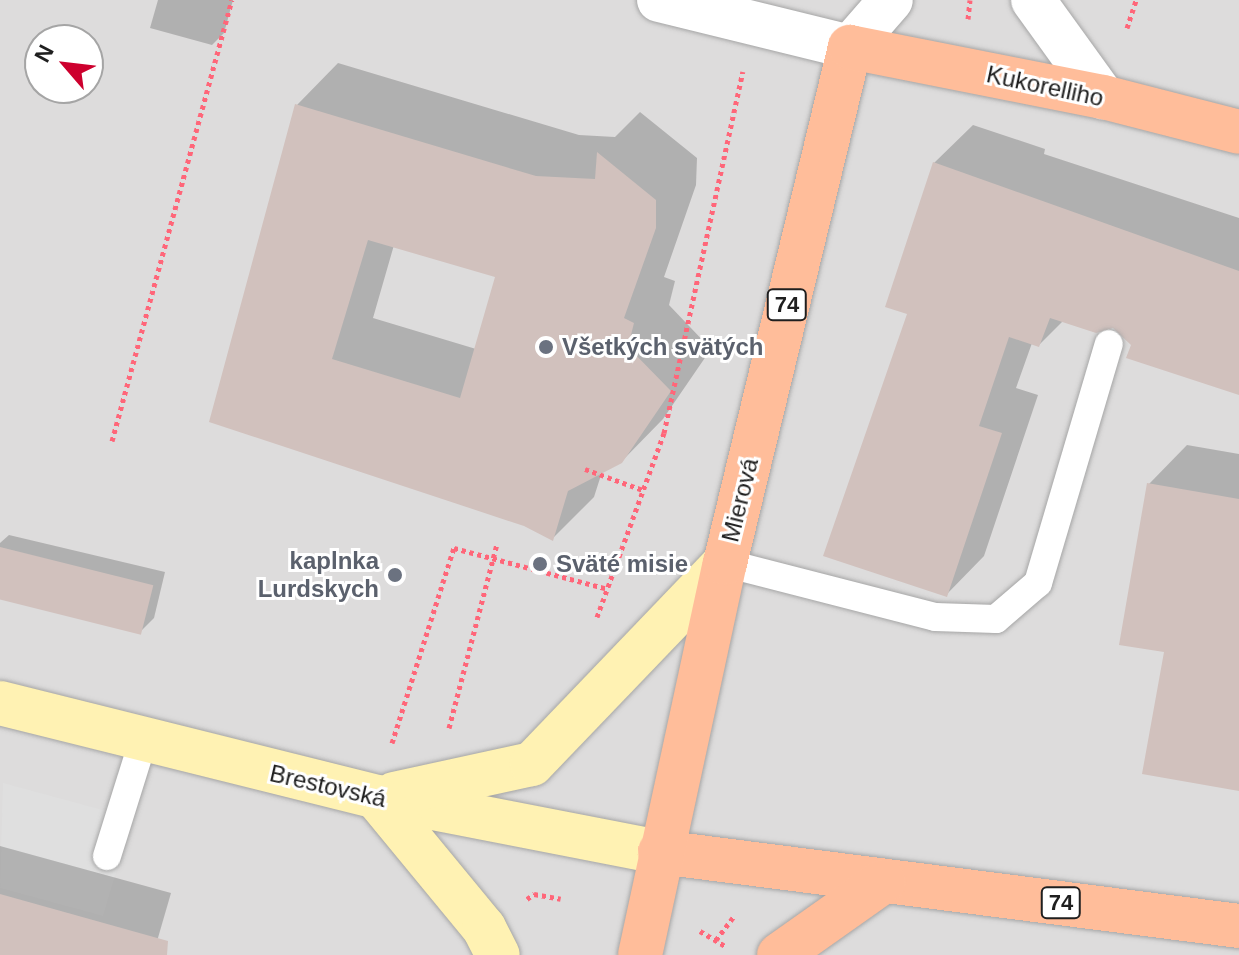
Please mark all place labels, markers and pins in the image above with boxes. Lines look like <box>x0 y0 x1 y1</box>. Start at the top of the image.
place label: Všetkých svätých <box>562 333 763 361</box>
marker: Všetkých svätých <box>537 338 555 356</box>
place label: kaplnka Lurdskych <box>258 547 379 603</box>
place label: Sväté misie <box>556 550 688 578</box>
marker: Sväté misie <box>531 555 549 573</box>
marker: kaplnka Lurdskych <box>386 566 404 584</box>

